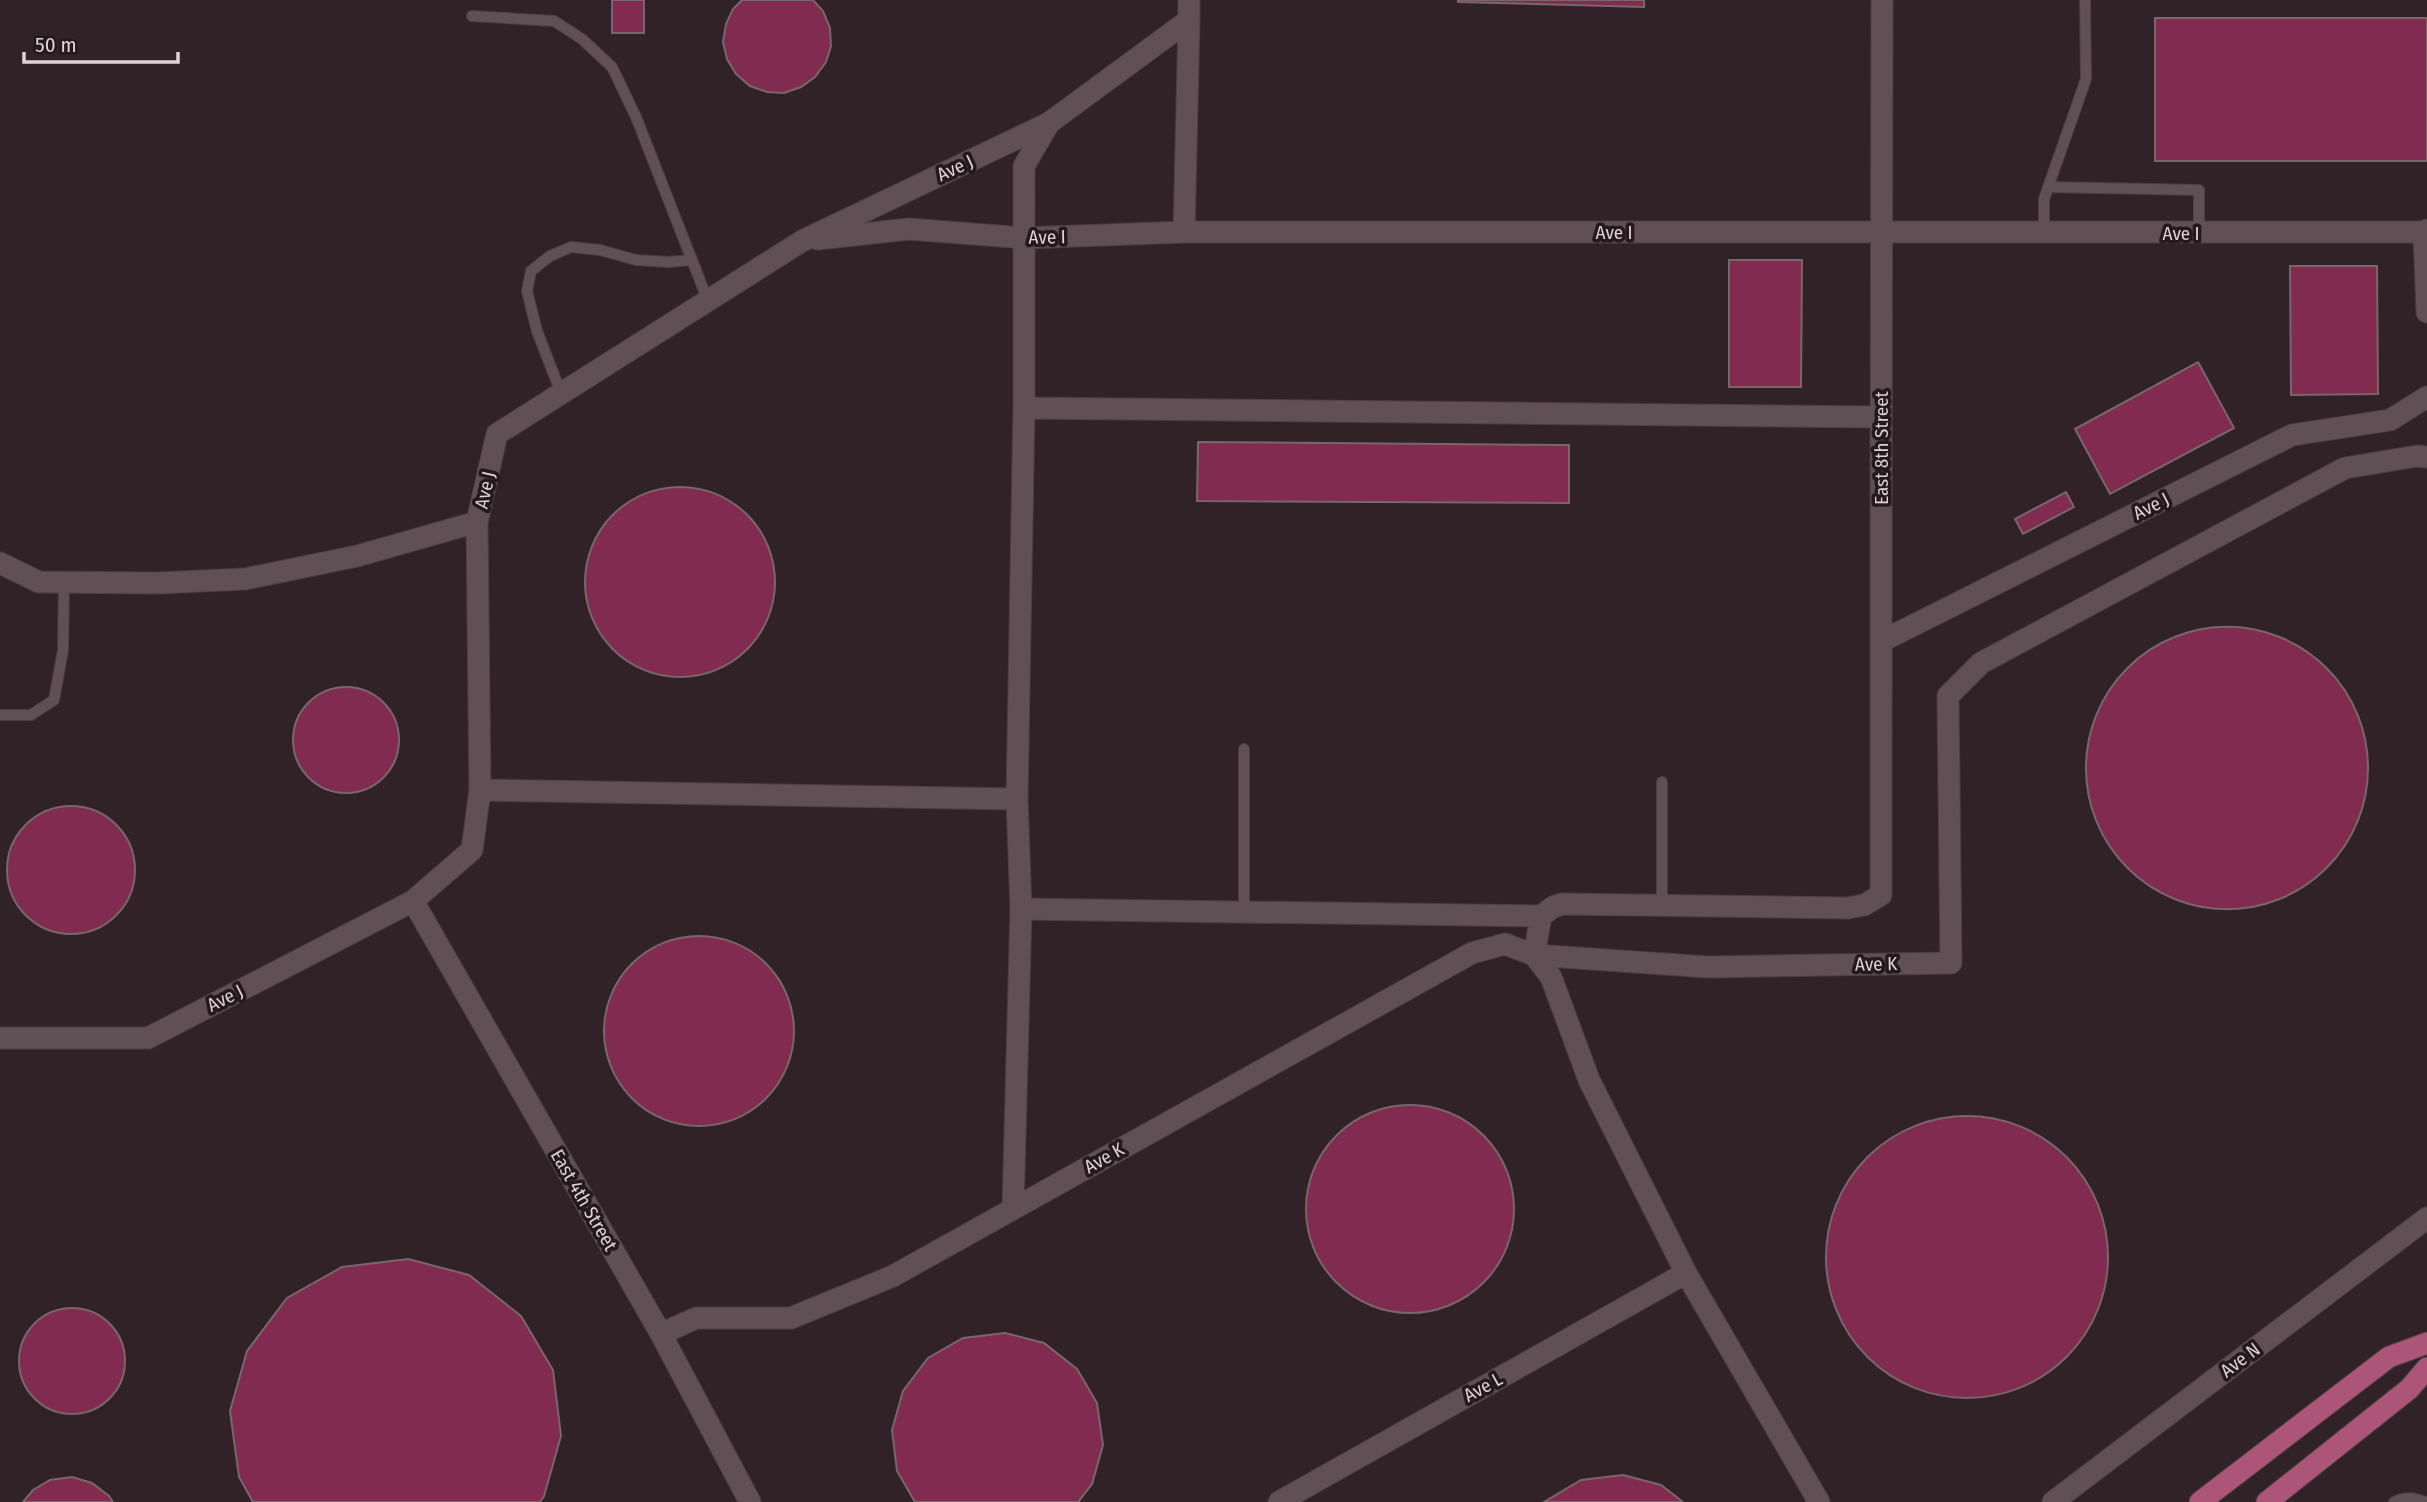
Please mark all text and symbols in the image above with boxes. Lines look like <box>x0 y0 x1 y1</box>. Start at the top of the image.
scale bar <box>24 21 178 65</box>
text: 50 m <box>35 32 77 58</box>
street label: Ave J <box>933 150 977 186</box>
street label: Ave I <box>1595 221 1633 244</box>
street label: Ave I <box>2162 222 2200 245</box>
street label: Ave I <box>1028 225 1066 249</box>
street label: East 8th Street <box>1870 390 1893 505</box>
street label: Ave J <box>470 469 500 511</box>
street label: Ave J <box>2129 487 2173 525</box>
street label: Ave K <box>1855 952 1898 976</box>
street label: Ave J <box>203 979 247 1017</box>
street label: Ave K <box>1080 1137 1129 1178</box>
street label: East 4th Street <box>546 1145 623 1255</box>
street label: Ave N <box>2216 1338 2264 1382</box>
street label: Ave L <box>1460 1367 1507 1407</box>

